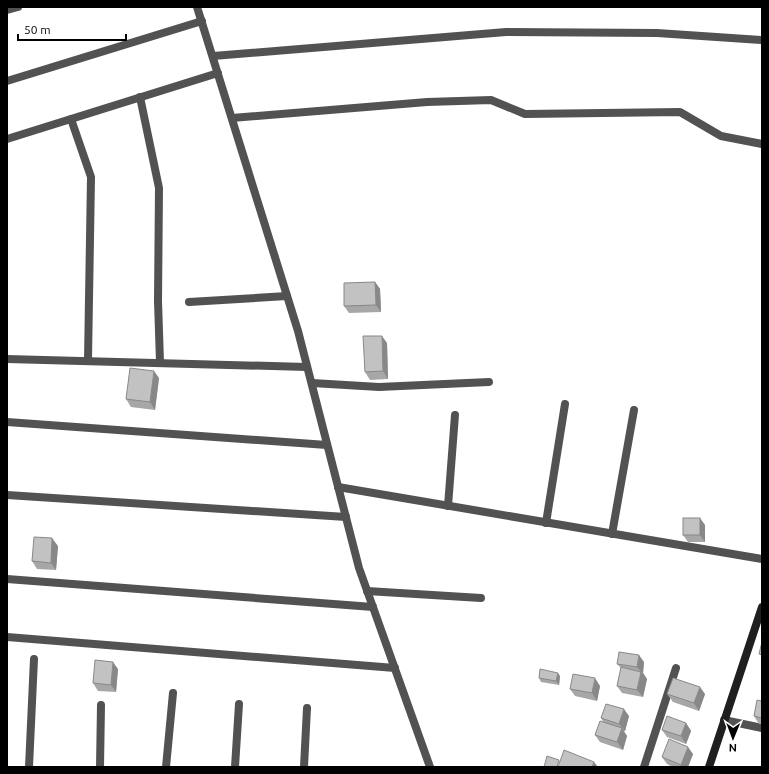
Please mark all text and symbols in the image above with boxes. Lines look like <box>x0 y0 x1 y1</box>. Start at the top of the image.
scale bar <box>18 16 126 42</box>
text: 50 m <box>24 23 51 36</box>
north arrow <box>713 718 753 758</box>
text: N <box>729 742 737 754</box>

